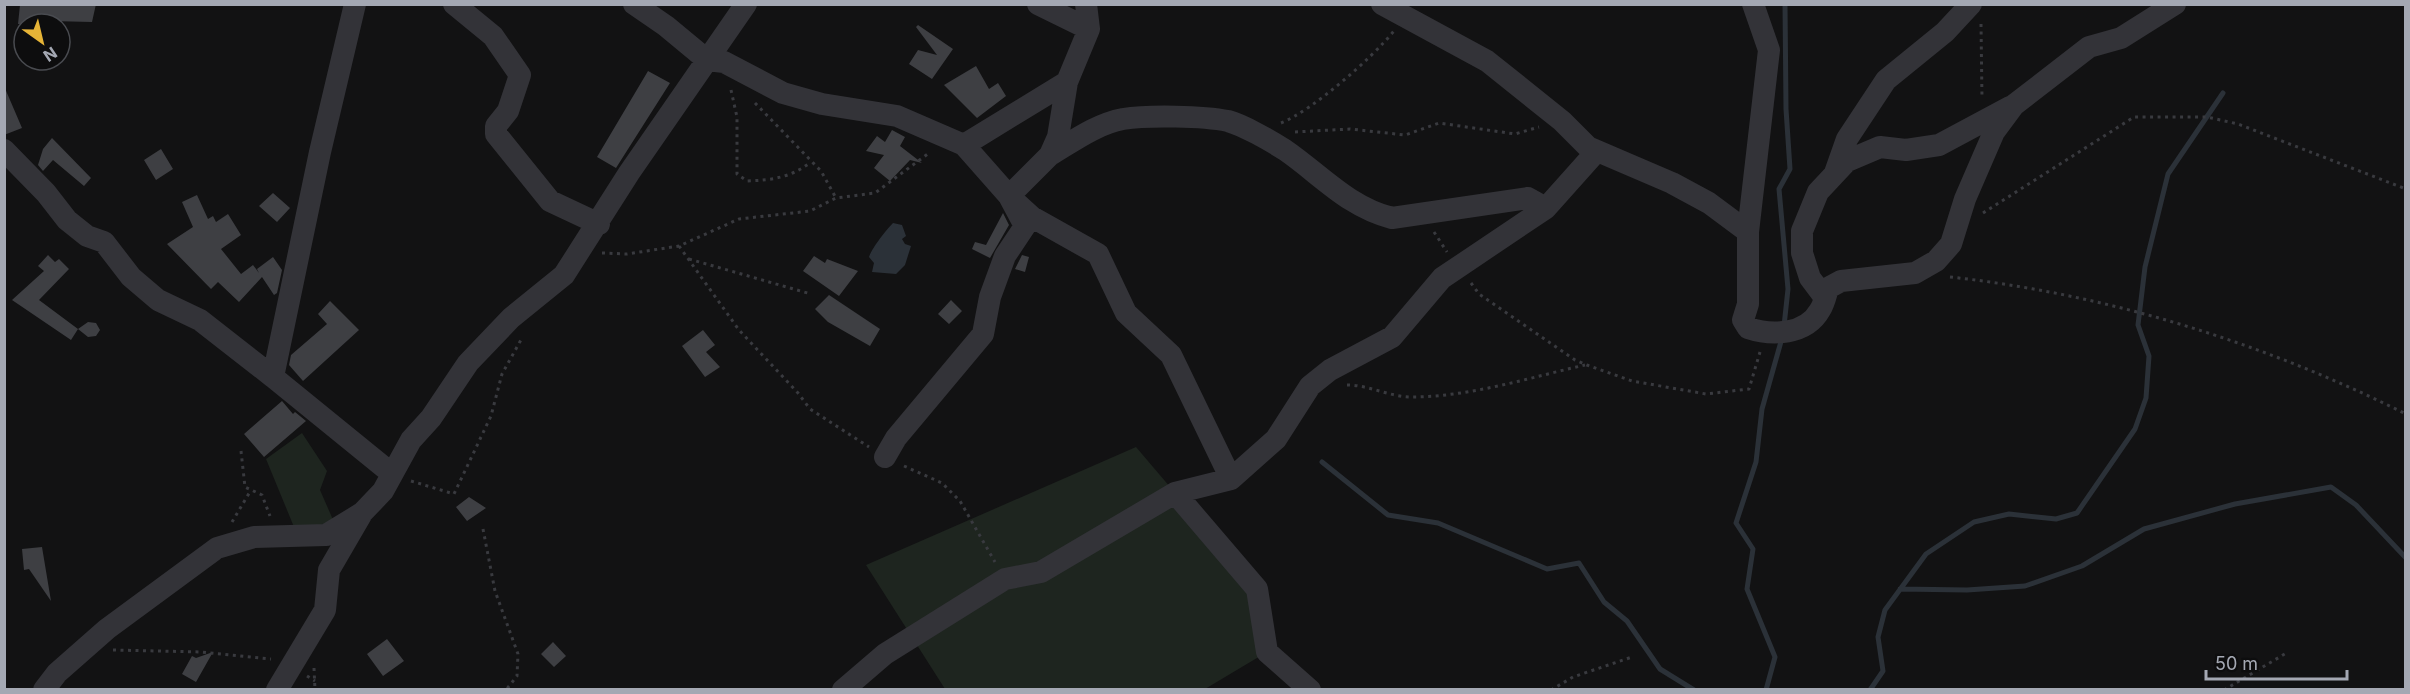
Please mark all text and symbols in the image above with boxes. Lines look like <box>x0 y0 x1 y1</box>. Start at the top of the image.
north arrow <box>12 12 72 72</box>
text: N <box>40 43 61 66</box>
scale bar <box>2206 643 2347 681</box>
text: 50 m <box>2215 653 2258 674</box>

